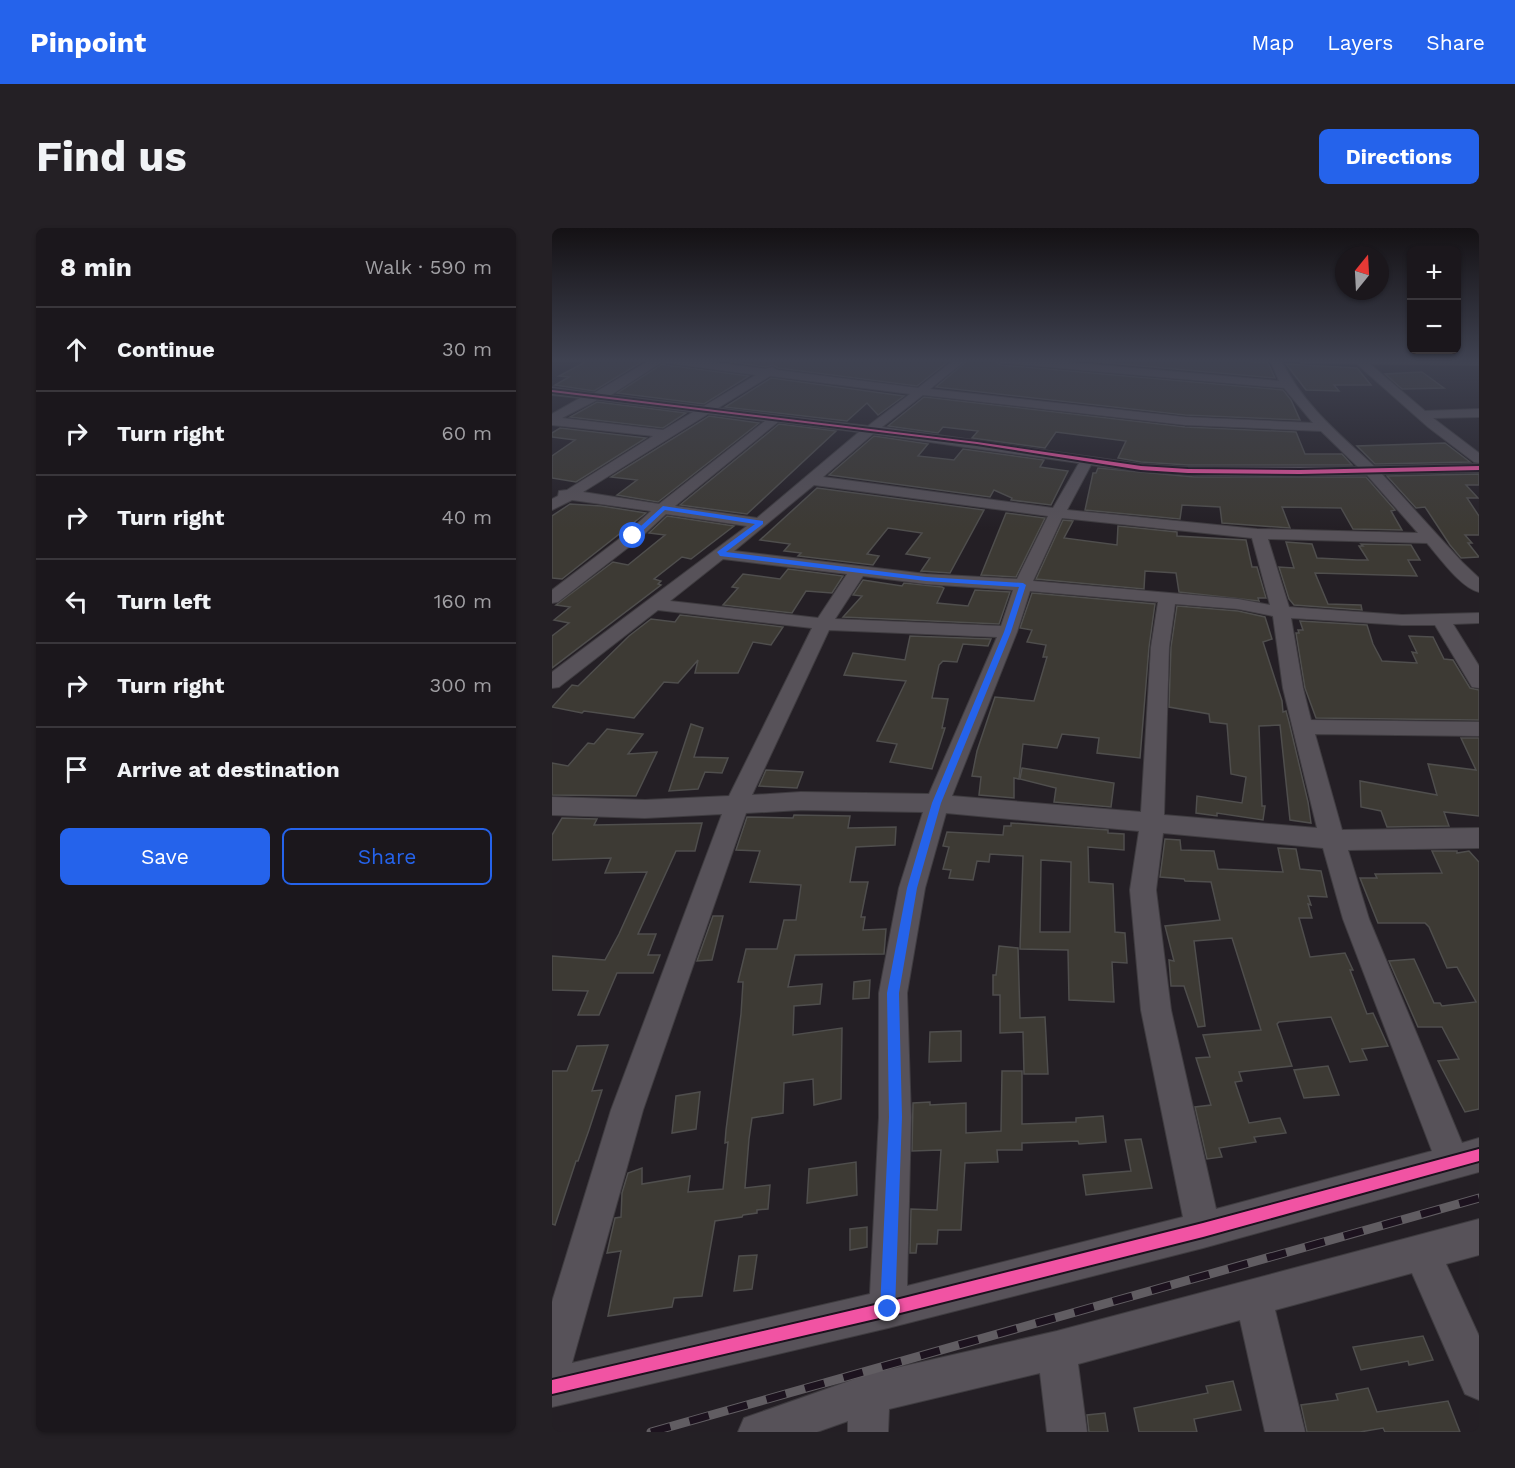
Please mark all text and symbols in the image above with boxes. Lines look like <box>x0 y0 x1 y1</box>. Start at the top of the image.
text: Pinpoint <box>30 26 146 59</box>
text: Map <box>1251 30 1294 55</box>
text: Layers <box>1327 30 1393 55</box>
text: Share <box>1426 30 1485 55</box>
button: Directions <box>1319 129 1479 184</box>
text: Find us <box>36 132 187 181</box>
north arrow <box>1335 246 1389 300</box>
map controls <box>1407 246 1461 354</box>
button: + <box>1407 246 1461 300</box>
text: 8 min <box>60 252 132 282</box>
text: Walk · 590 m <box>365 255 492 279</box>
button: − <box>1407 300 1461 354</box>
icon: ahead <box>60 333 93 366</box>
text: Continue <box>117 337 215 362</box>
text: 30 m <box>442 337 492 361</box>
icon: right <box>60 417 93 450</box>
text: Turn right <box>117 421 224 446</box>
text: 60 m <box>442 421 492 445</box>
icon: right <box>60 501 93 534</box>
text: Turn right <box>117 505 224 530</box>
text: 40 m <box>441 505 492 529</box>
route start <box>619 522 645 548</box>
icon: left <box>60 585 93 618</box>
text: Turn left <box>117 589 211 614</box>
text: 160 m <box>434 589 492 613</box>
icon: right <box>60 669 93 702</box>
text: Turn right <box>117 673 224 698</box>
text: 300 m <box>430 673 492 697</box>
icon: arrive <box>60 753 93 786</box>
text: Arrive at destination <box>117 757 340 782</box>
button: Save <box>60 828 270 885</box>
button: Share <box>282 828 492 885</box>
route end <box>874 1295 900 1321</box>

